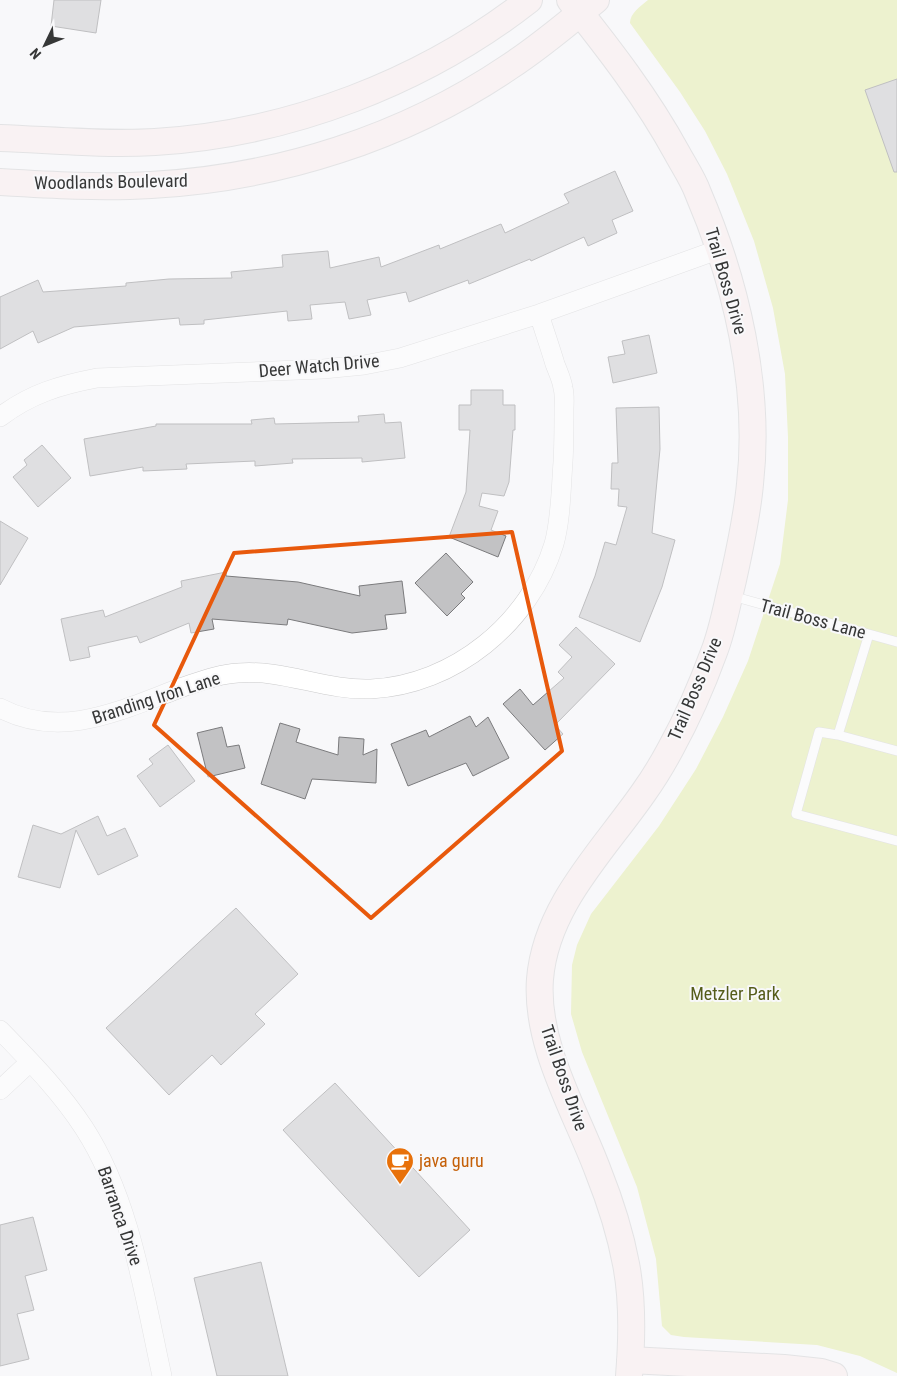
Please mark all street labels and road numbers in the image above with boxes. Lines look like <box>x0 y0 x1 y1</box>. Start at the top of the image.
street label: Woodlands Boulevard <box>34 170 188 193</box>
street label: Trail Boss Drive <box>701 225 752 337</box>
street label: Deer Watch Drive <box>258 350 380 381</box>
street label: Trail Boss Lane <box>758 594 868 643</box>
street label: Trail Boss Drive <box>663 634 726 744</box>
street label: Branding Iron Lane <box>89 667 222 728</box>
street label: Trail Boss Drive <box>537 1022 592 1133</box>
street label: Barranca Drive <box>94 1164 147 1268</box>

